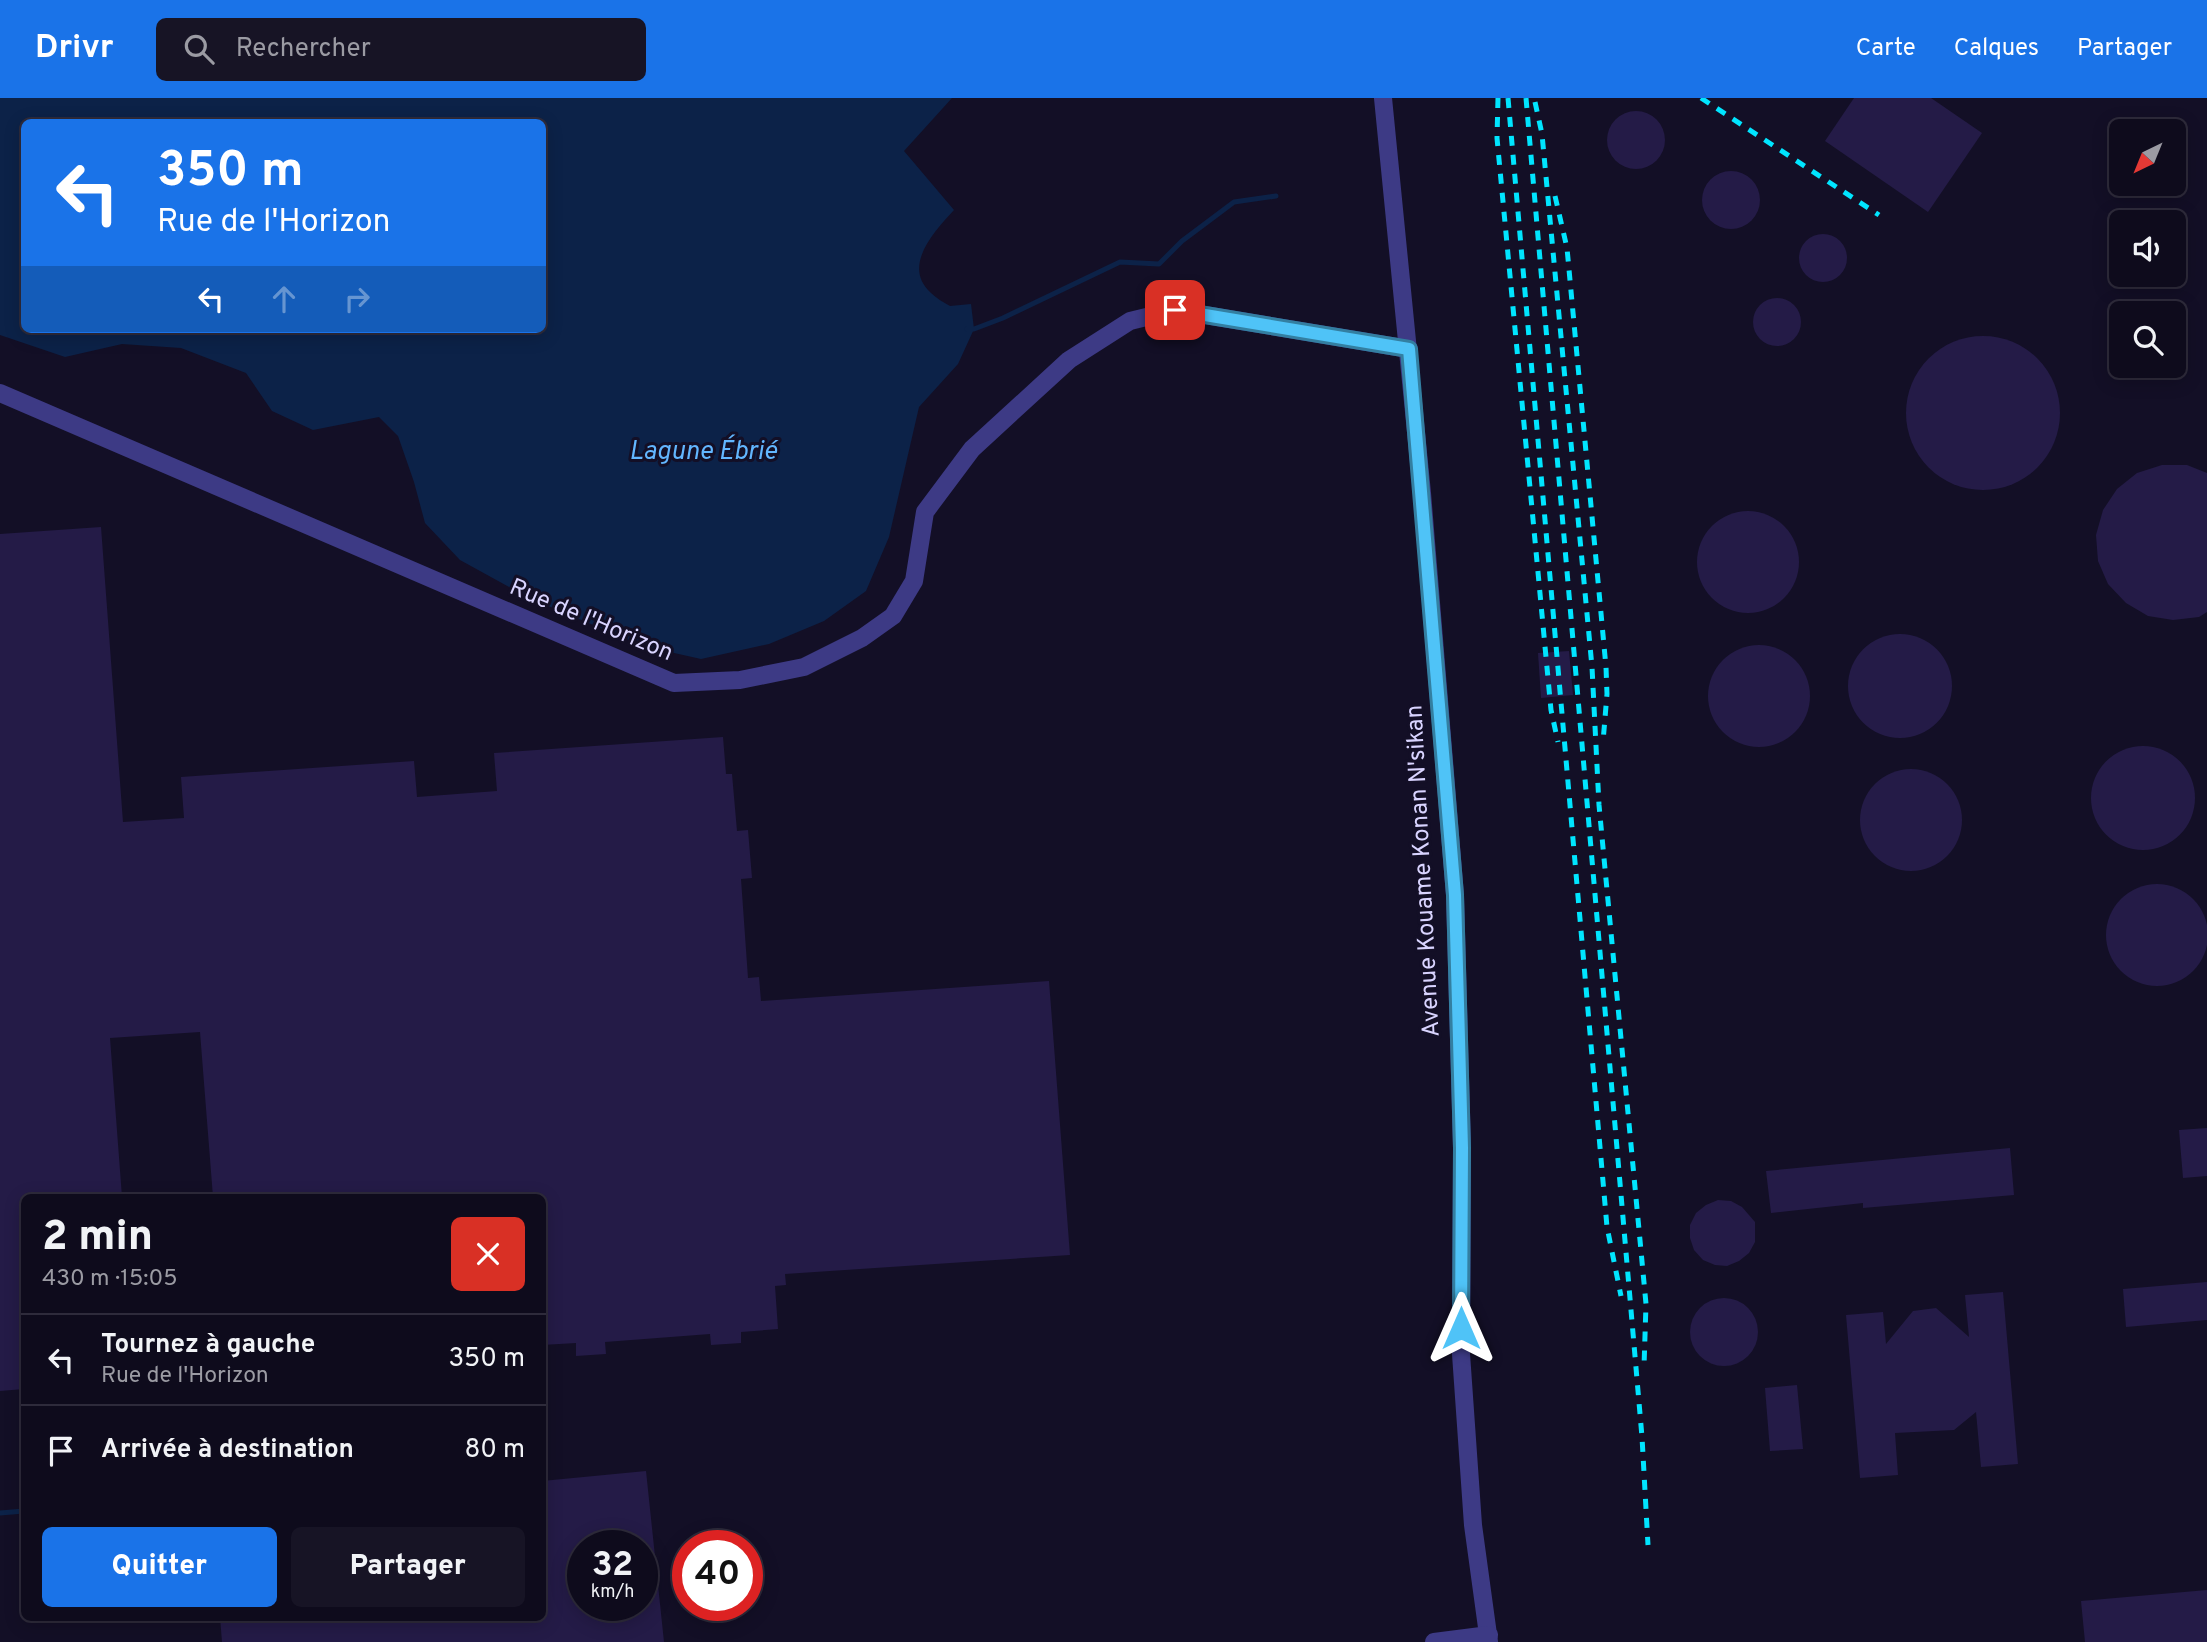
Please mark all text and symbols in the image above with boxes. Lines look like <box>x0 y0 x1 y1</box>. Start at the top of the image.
search box <box>156 18 646 81</box>
text: Drivr <box>35 28 114 70</box>
icon: search <box>180 30 218 68</box>
text: Rechercher <box>236 33 371 66</box>
text: Carte <box>1856 34 1916 64</box>
text: Calques <box>1954 34 2039 64</box>
text: Partager <box>2077 34 2172 64</box>
north arrow <box>2109 119 2186 196</box>
map controls <box>2109 119 2186 378</box>
text: 350 m <box>157 142 304 204</box>
icon: left <box>42 147 133 238</box>
text: Rue de l'Horizon <box>157 203 390 243</box>
button: sound <box>2109 210 2186 287</box>
icon: left <box>192 280 230 318</box>
icon: ahead <box>265 280 303 318</box>
icon: right <box>338 280 376 318</box>
pin <box>1145 280 1205 340</box>
icon: arrive <box>1156 291 1194 329</box>
button: search <box>2109 301 2186 378</box>
water label: Lagune Ébrié <box>629 434 780 469</box>
street label: Rue de l'Horizon <box>505 573 677 669</box>
street label: Avenue Kouame Konan N'sikan <box>1400 704 1448 1038</box>
text: 2 min <box>42 1212 153 1265</box>
button: close <box>451 1217 525 1291</box>
text: 430 m · 15:05 <box>42 1265 177 1294</box>
position arrow <box>1424 1291 1498 1365</box>
text: Tournez à gauche <box>101 1329 315 1362</box>
icon: left <box>42 1341 80 1379</box>
text: 350 m <box>448 1343 525 1376</box>
text: Rue de l'Horizon <box>101 1362 269 1391</box>
icon: arrive <box>42 1432 80 1470</box>
text: Arrivée à destination <box>101 1434 354 1467</box>
text: 80 m <box>465 1434 525 1467</box>
button: Quitter <box>42 1527 277 1607</box>
button: Partager <box>291 1527 525 1607</box>
speed limit sign: 40 <box>672 1530 763 1621</box>
text: 32 <box>592 1544 633 1588</box>
text: km/h <box>591 1581 634 1604</box>

